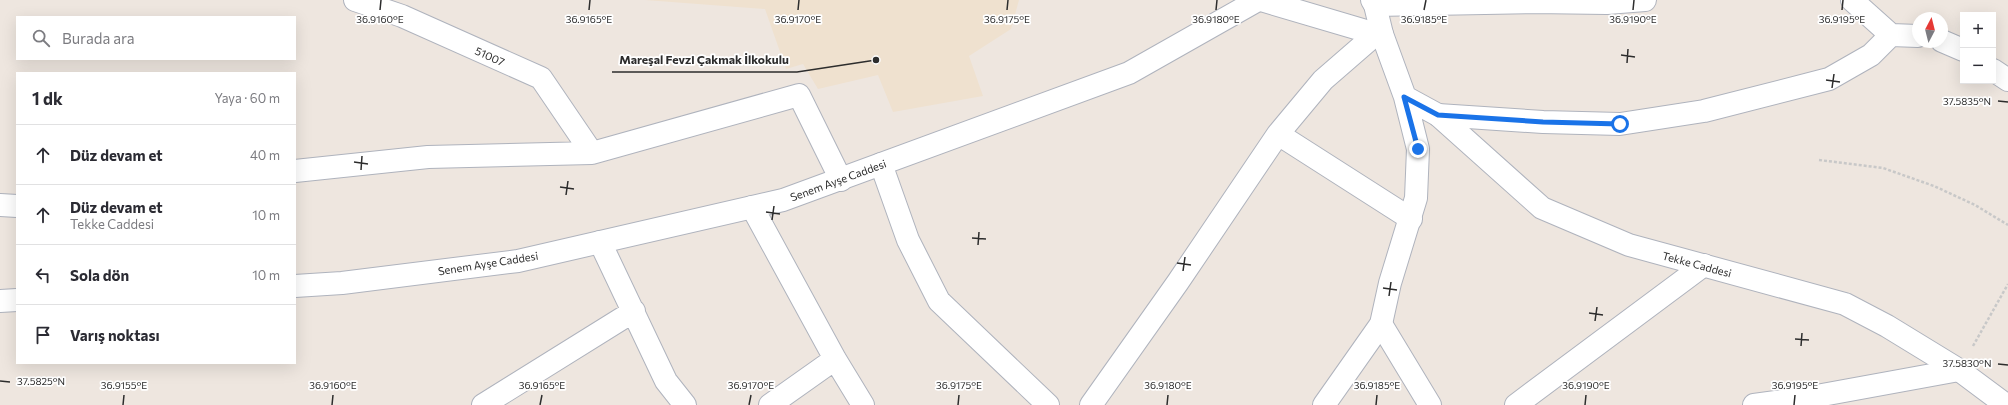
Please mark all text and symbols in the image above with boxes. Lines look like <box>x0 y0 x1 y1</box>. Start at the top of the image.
north arrow <box>1912 12 1948 48</box>
map controls <box>1960 12 1996 84</box>
button: + <box>1960 12 1996 48</box>
text: 36.9160°E <box>356 13 404 25</box>
text: 36.9165°E <box>566 13 612 25</box>
text: 36.9170°E <box>775 13 821 25</box>
text: 36.9175°E <box>984 13 1030 25</box>
text: 36.9180°E <box>1192 13 1240 25</box>
text: 36.9185°E <box>1401 13 1447 25</box>
text: 36.9190°E <box>1609 13 1657 25</box>
text: 36.9195°E <box>1819 13 1865 25</box>
search box <box>16 16 296 60</box>
icon: search <box>30 27 52 49</box>
text: Burada ara <box>62 29 135 47</box>
street label: 51007 <box>473 44 507 68</box>
callout: Mareşal Fevzi Çakmak İlkokulu <box>612 48 797 72</box>
button: − <box>1960 48 1996 84</box>
text: Mareşal Fevzi Çakmak İlkokulu <box>619 52 789 66</box>
text: 1 dk <box>32 88 63 109</box>
text: Yaya · 60 m <box>215 90 280 106</box>
text: 37.5835°N <box>1943 95 1991 107</box>
route start <box>1611 115 1629 133</box>
route end <box>1409 140 1427 158</box>
icon: ahead <box>32 144 54 166</box>
text: Düz devam et <box>70 146 163 164</box>
text: 40 m <box>250 147 280 163</box>
street label: Senem Ayşe Caddesi <box>788 156 888 203</box>
text: Düz devam et <box>70 198 163 216</box>
icon: ahead <box>32 204 54 226</box>
text: 10 m <box>252 207 280 223</box>
text: Tekke Caddesi <box>70 216 154 232</box>
street label: Senem Ayşe Caddesi <box>437 249 539 277</box>
street label: Tekke Caddesi <box>1661 249 1733 280</box>
icon: left <box>32 264 54 286</box>
text: Sola dön <box>70 266 129 284</box>
text: 10 m <box>252 267 280 283</box>
icon: arrive <box>32 324 54 346</box>
text: Varış noktası <box>70 326 160 344</box>
text: 37.5830°N <box>1943 357 1991 369</box>
text: 37.5825°N <box>17 375 65 387</box>
text: 36.9155°E <box>101 379 147 391</box>
text: 36.9160°E <box>309 379 357 391</box>
text: 36.9165°E <box>519 379 565 391</box>
text: 36.9170°E <box>728 379 774 391</box>
text: 36.9175°E <box>936 379 982 391</box>
text: 36.9180°E <box>1144 379 1192 391</box>
text: 36.9185°E <box>1354 379 1400 391</box>
text: 36.9190°E <box>1562 379 1610 391</box>
text: 36.9195°E <box>1772 379 1818 391</box>

